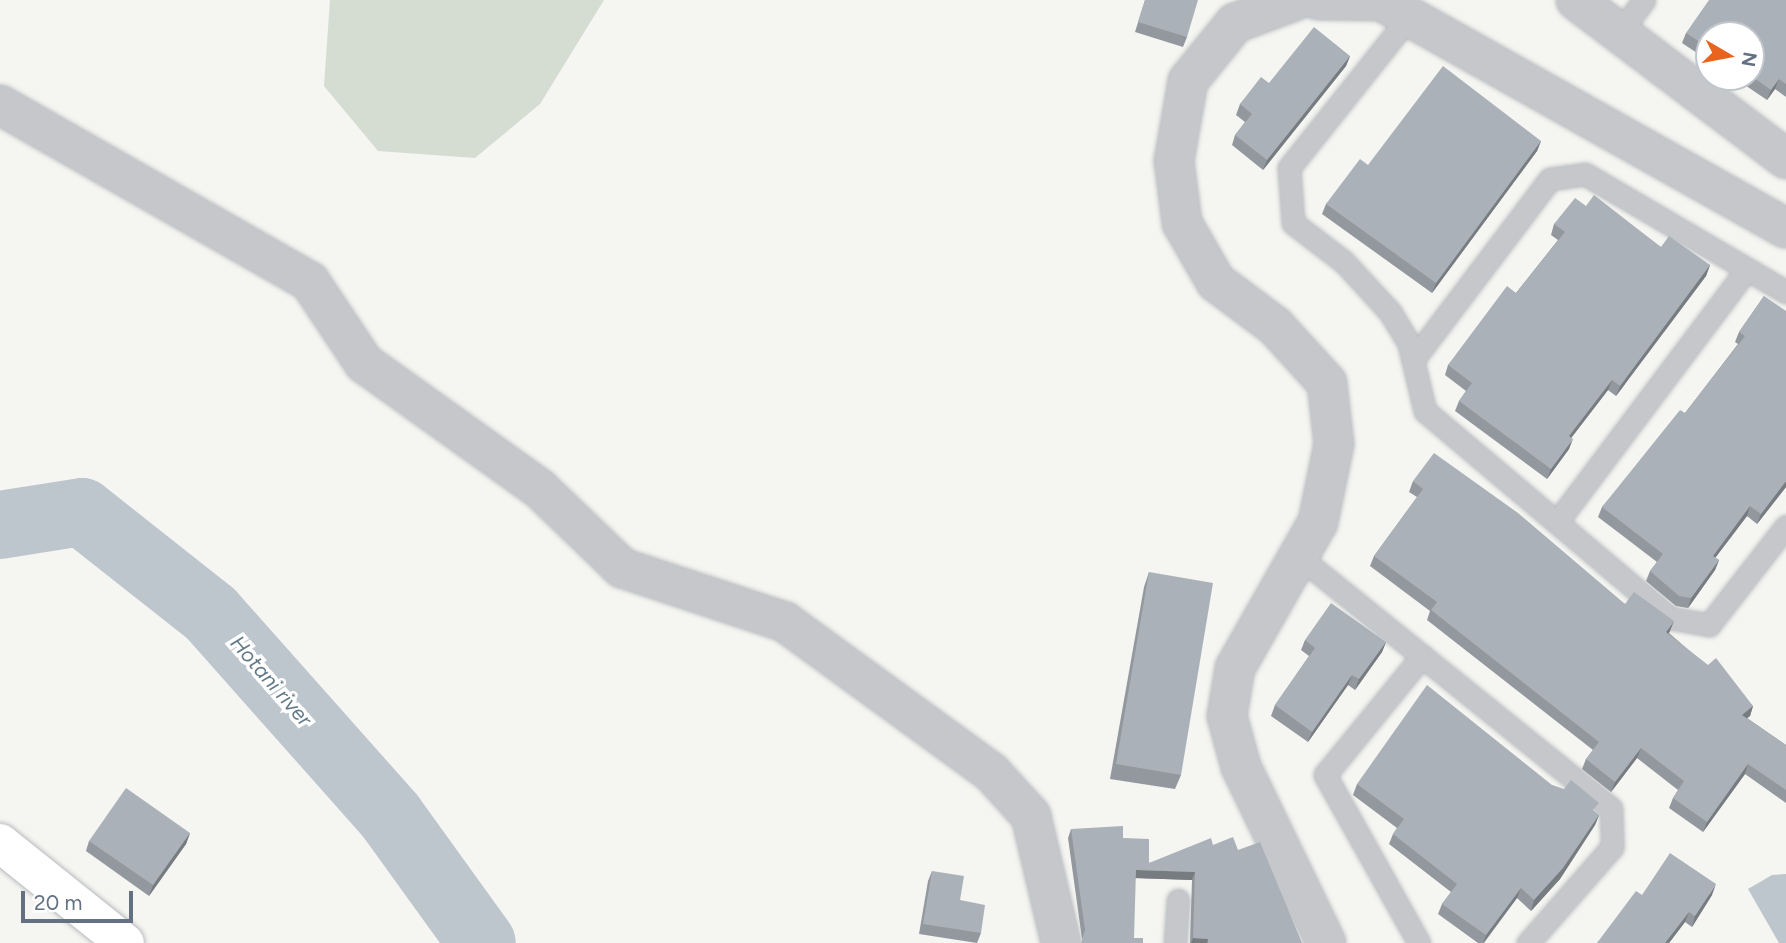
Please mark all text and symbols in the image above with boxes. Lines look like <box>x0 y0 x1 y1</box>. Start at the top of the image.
north arrow <box>1695 21 1765 91</box>
text: N <box>1737 50 1762 69</box>
water label: Hotani river <box>225 631 317 731</box>
scale bar <box>24 876 136 920</box>
text: 20 m <box>34 890 82 915</box>

